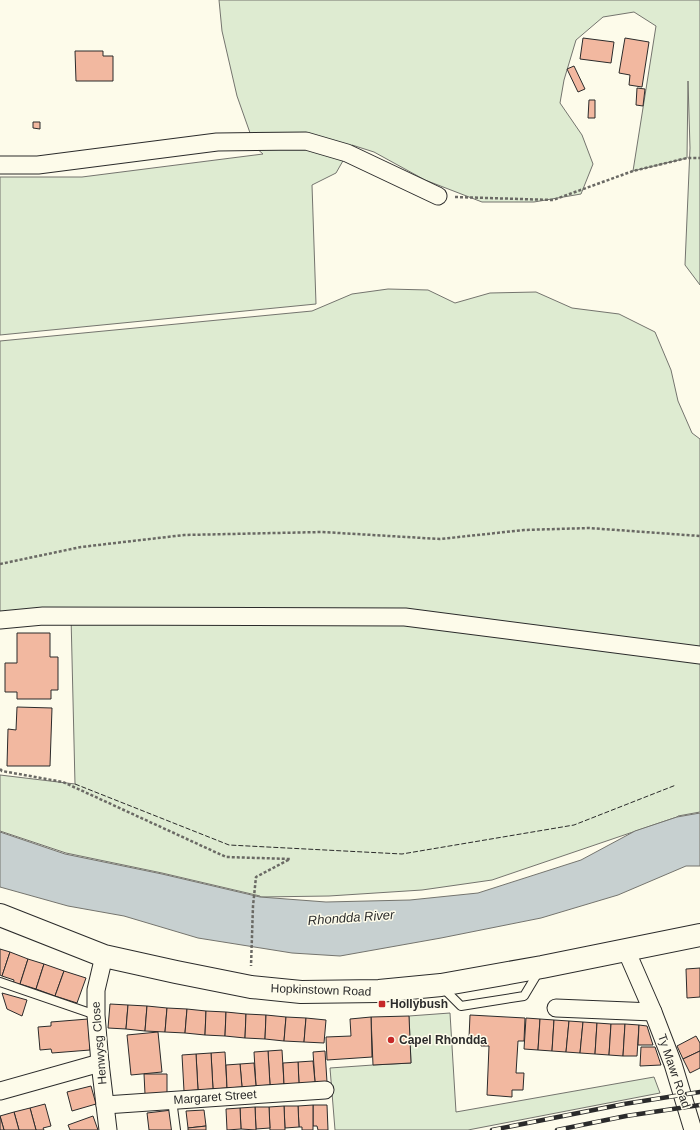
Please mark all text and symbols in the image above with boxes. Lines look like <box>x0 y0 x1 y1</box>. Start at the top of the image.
water label: Rhondda River <box>307 907 395 928</box>
street label: Hopkinstown Road <box>270 981 372 999</box>
place label: Hollybush <box>390 997 448 1011</box>
marker: Hollybush <box>377 999 387 1009</box>
street label: Henwysg Close <box>88 1001 110 1085</box>
street label: Ty Mawr Road <box>655 1032 693 1110</box>
place label: Capel Rhondda <box>399 1033 487 1047</box>
marker: Capel Rhondda <box>386 1035 396 1045</box>
street label: Margaret Street <box>173 1087 258 1107</box>

